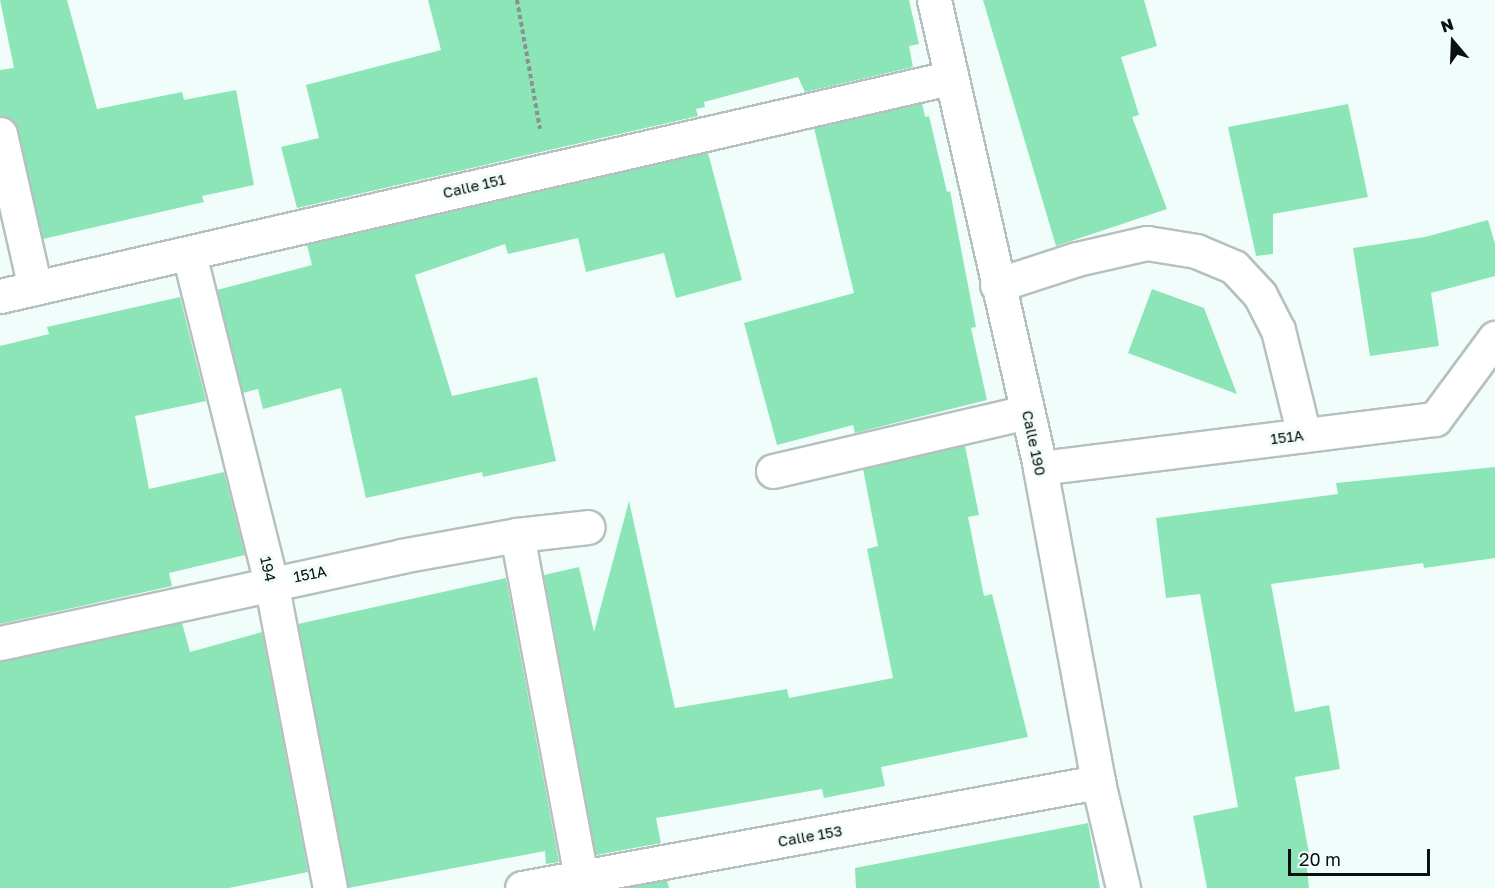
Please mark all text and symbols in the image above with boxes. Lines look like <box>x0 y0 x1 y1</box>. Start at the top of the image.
north arrow <box>1423 12 1483 72</box>
text: N <box>1438 14 1456 36</box>
street label: Calle 151 <box>441 170 507 202</box>
street label: Calle 190 <box>1018 409 1050 477</box>
street label: 151A <box>1269 426 1305 448</box>
street label: 194 <box>256 555 280 583</box>
street label: 151A <box>292 562 328 586</box>
street label: Calle 153 <box>776 821 844 851</box>
scale bar <box>1291 837 1434 875</box>
text: 20 m <box>1299 848 1341 870</box>

